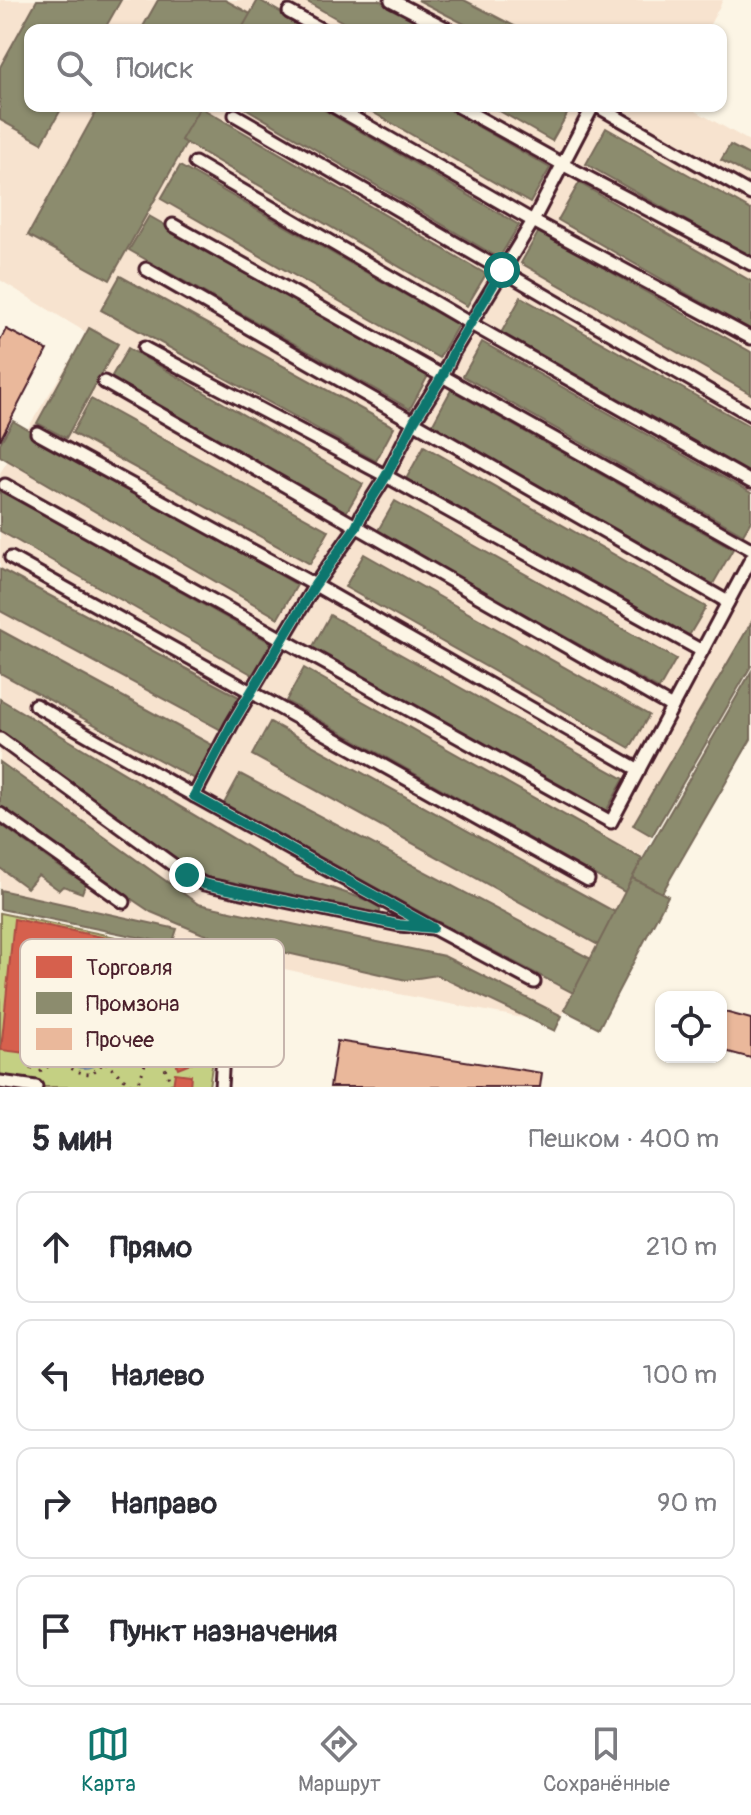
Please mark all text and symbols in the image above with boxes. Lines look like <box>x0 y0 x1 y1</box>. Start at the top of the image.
search box <box>24 24 727 112</box>
icon: search <box>52 46 96 90</box>
text: Поиск <box>116 50 194 87</box>
route start <box>484 252 520 288</box>
route end <box>169 857 205 893</box>
legend <box>20 939 284 1067</box>
text: Торговля <box>86 954 172 982</box>
text: Промзона <box>86 990 180 1018</box>
map controls <box>655 991 727 1063</box>
button: locate <box>655 991 727 1063</box>
text: Прочее <box>86 1026 154 1054</box>
text: 5 мин <box>32 1118 112 1161</box>
text: Пешком · 400 m <box>529 1123 719 1155</box>
icon: ahead <box>34 1225 78 1269</box>
text: Прямо <box>110 1229 192 1266</box>
text: 210 m <box>646 1231 717 1263</box>
icon: left <box>34 1353 78 1397</box>
text: Налево <box>110 1357 204 1394</box>
text: 100 m <box>643 1359 717 1391</box>
icon: right <box>34 1481 78 1525</box>
text: Направо <box>110 1485 217 1522</box>
text: 90 m <box>657 1487 717 1519</box>
icon: arrive <box>34 1609 78 1653</box>
text: Пункт назначения <box>110 1613 337 1650</box>
tab: Карта <box>81 1722 136 1798</box>
tab: Маршрут <box>298 1722 381 1798</box>
tab: Сохранённые <box>543 1722 670 1798</box>

